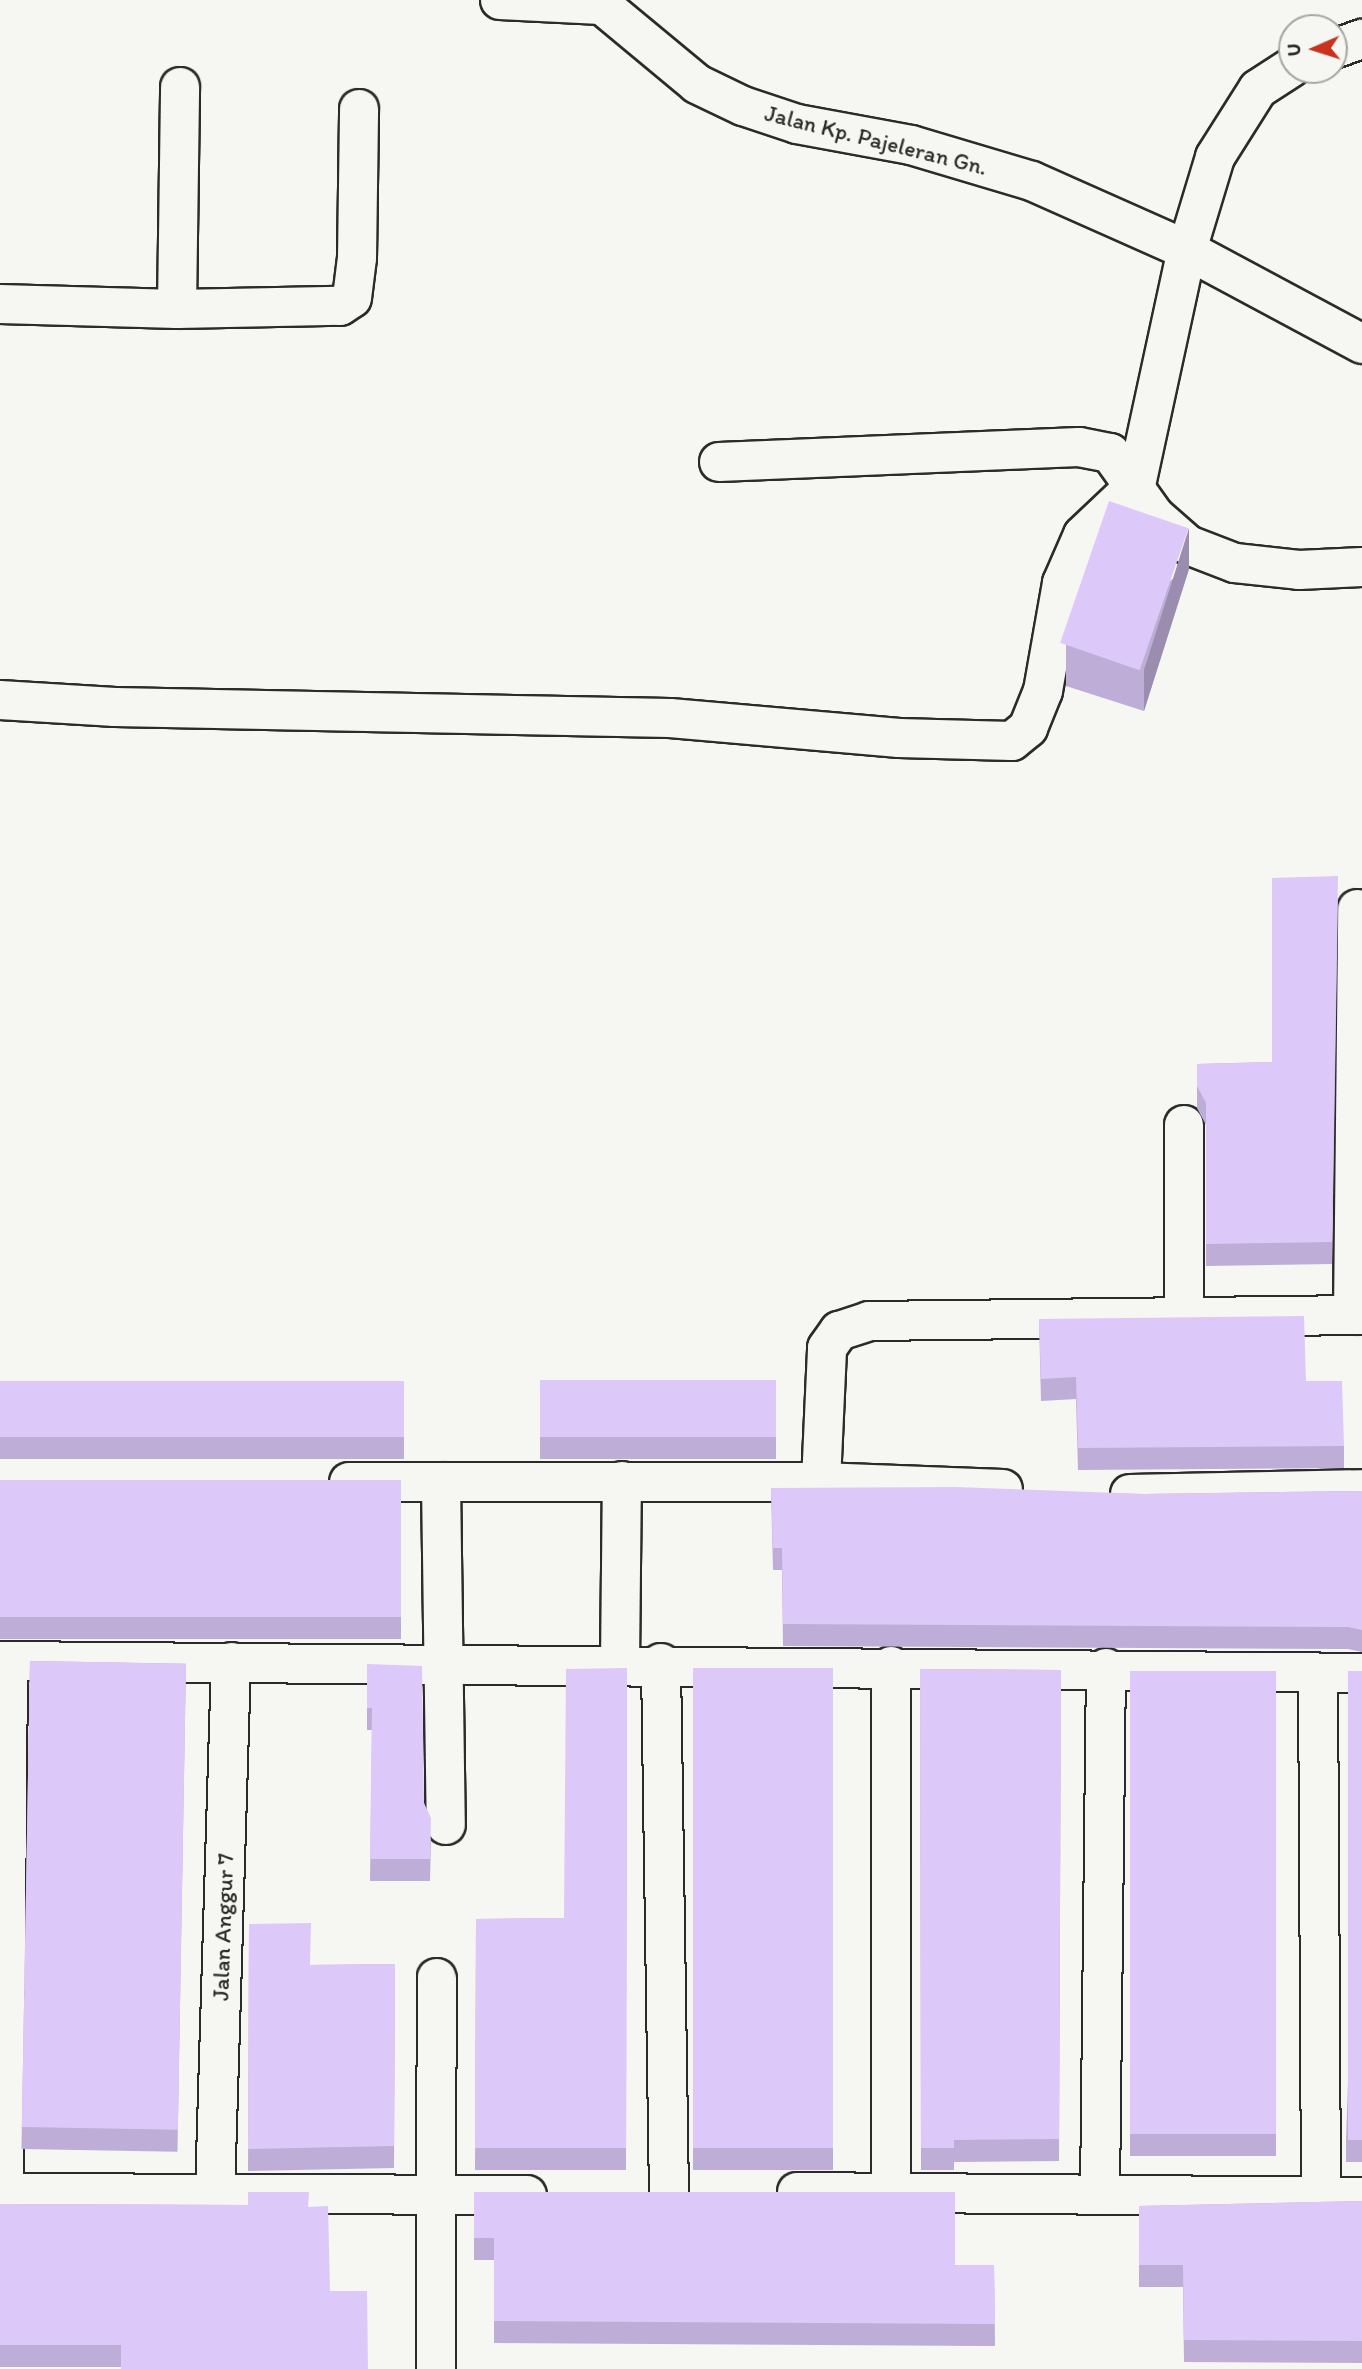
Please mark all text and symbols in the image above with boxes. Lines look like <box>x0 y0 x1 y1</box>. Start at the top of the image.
north arrow <box>1278 14 1348 84</box>
text: U <box>1282 43 1305 57</box>
street label: Jalan Kp. Pajeleran Gn. <box>762 99 990 181</box>
street label: Jalan Anggur 7 <box>207 1853 239 2001</box>

